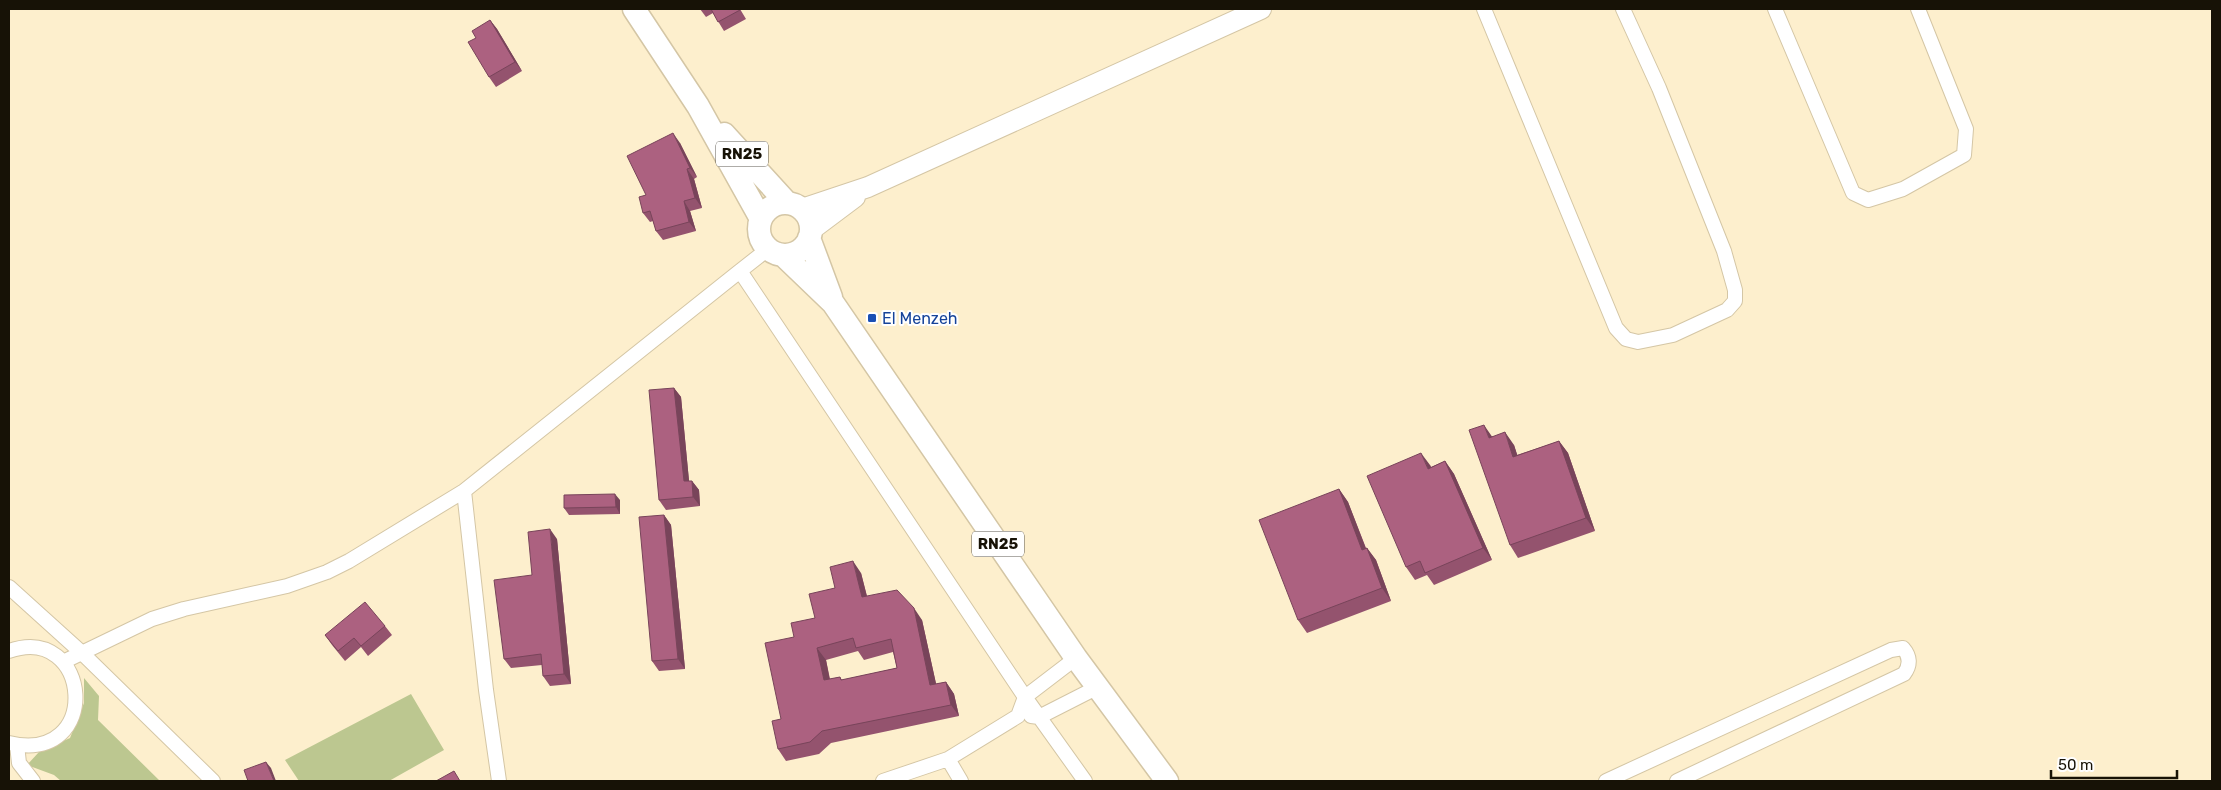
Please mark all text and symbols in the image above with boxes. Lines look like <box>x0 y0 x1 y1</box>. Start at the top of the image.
road number: RN25 <box>716 142 768 166</box>
place label: El Menzeh <box>882 309 958 328</box>
marker: El Menzeh <box>866 312 878 324</box>
road number: RN25 <box>972 532 1024 556</box>
scale bar <box>2051 748 2177 780</box>
text: 50 m <box>2058 756 2093 774</box>

